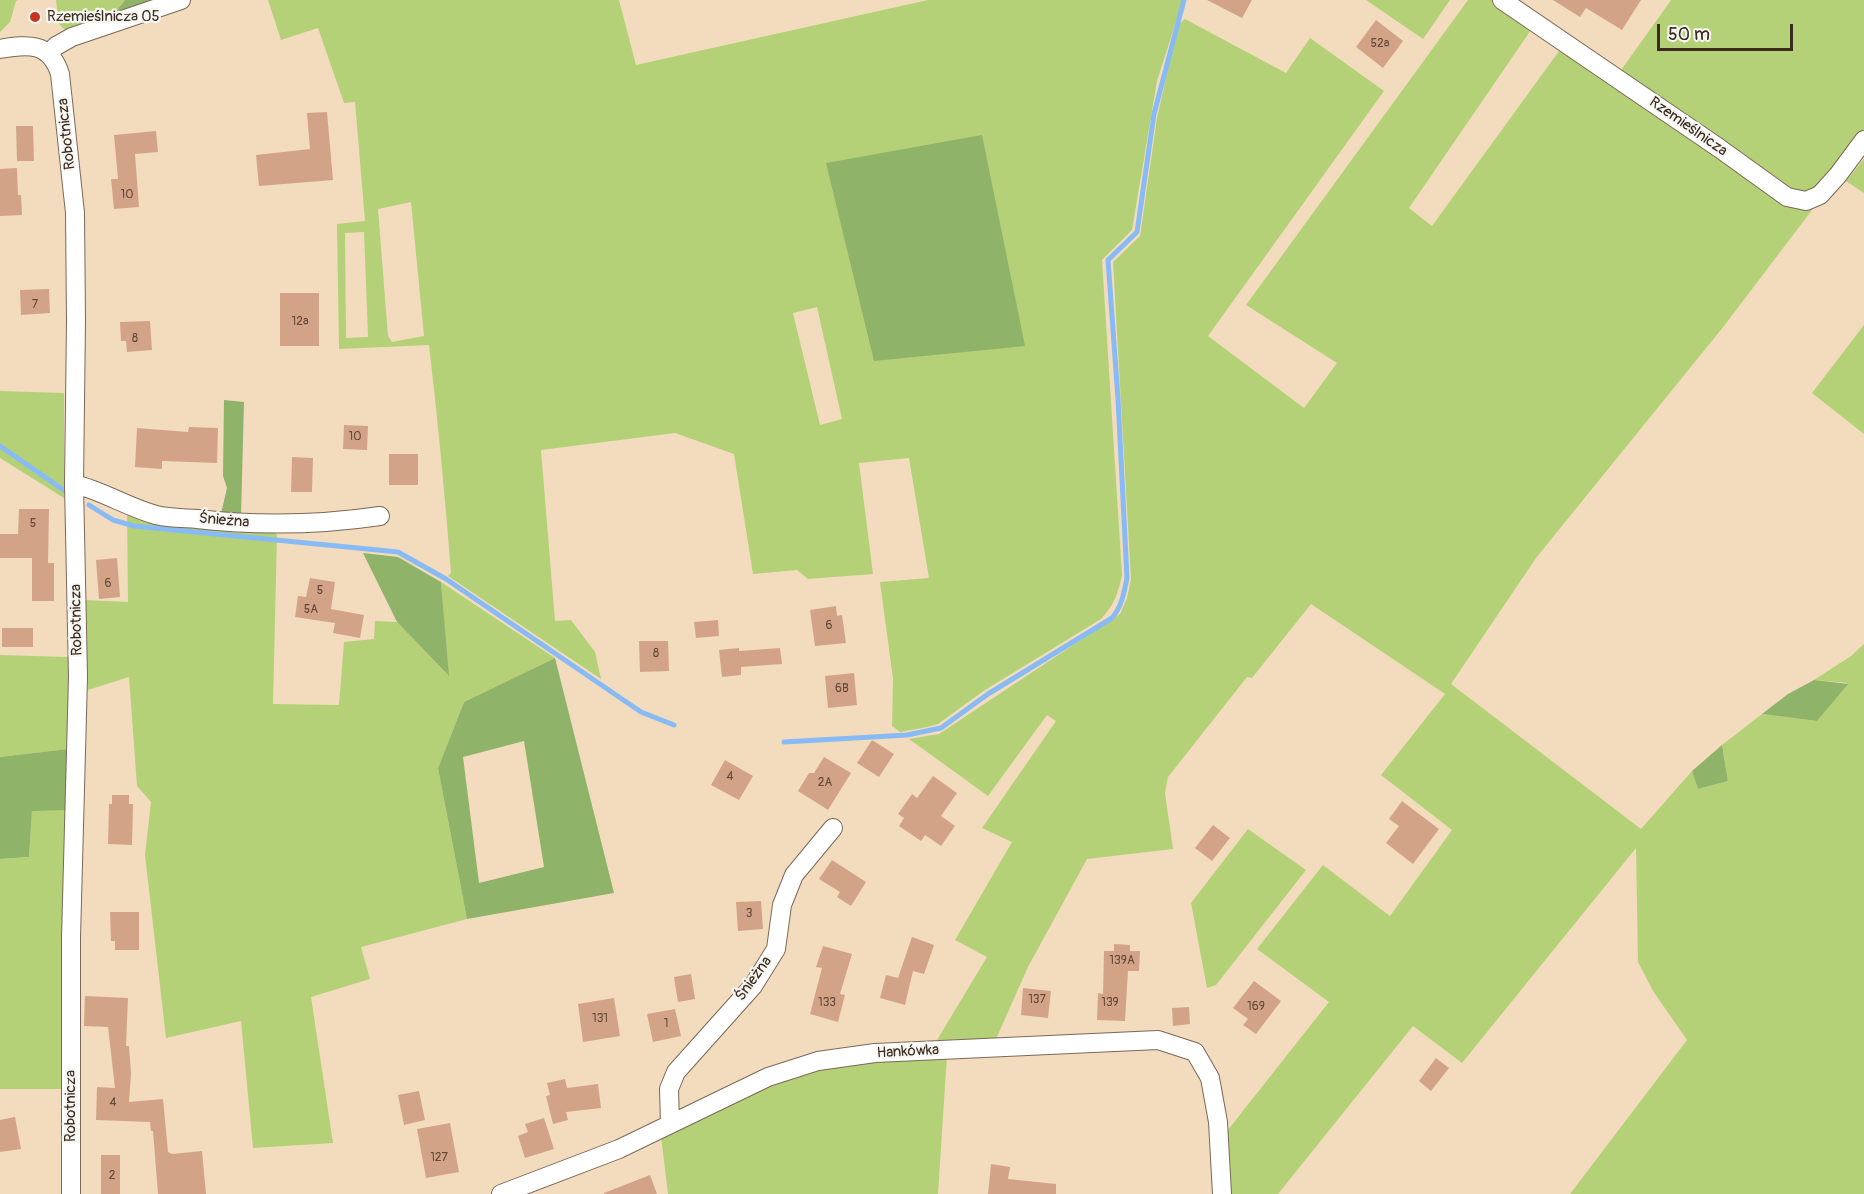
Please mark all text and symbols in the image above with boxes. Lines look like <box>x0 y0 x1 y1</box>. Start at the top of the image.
place label: Rzemieślnicza 05 <box>47 8 160 26</box>
marker: Rzemieślnicza 05 <box>28 10 42 24</box>
scale bar <box>1660 12 1796 50</box>
text: 50 m <box>1668 23 1710 46</box>
house number: 52a <box>1371 37 1389 51</box>
street label: Rzemieślnicza <box>1646 94 1730 160</box>
street label: Robotnicza <box>54 97 80 171</box>
house number: 10 <box>121 188 133 202</box>
house number: 7 <box>32 298 38 312</box>
house number: 12a <box>292 315 308 329</box>
house number: 8 <box>132 332 138 346</box>
house number: 10 <box>349 430 361 444</box>
street label: Śnieżna <box>198 510 250 532</box>
house number: 5 <box>30 517 36 531</box>
house number: 6 <box>105 577 111 591</box>
street label: Robotnicza <box>67 584 87 656</box>
house number: 5 <box>317 584 323 598</box>
house number: 5A <box>304 603 318 617</box>
house number: 6 <box>826 619 832 633</box>
house number: 8 <box>653 647 659 661</box>
house number: 6B <box>835 682 849 696</box>
house number: 4 <box>727 770 733 784</box>
house number: 2A <box>818 776 832 790</box>
house number: 3 <box>746 907 752 921</box>
street label: Śnieżna <box>732 953 776 1005</box>
house number: 139A <box>1109 954 1135 968</box>
house number: 137 <box>1028 993 1046 1007</box>
house number: 133 <box>818 996 836 1010</box>
house number: 139 <box>1101 996 1119 1010</box>
house number: 169 <box>1247 1000 1265 1014</box>
house number: 131 <box>592 1012 608 1026</box>
house number: 1 <box>664 1017 668 1031</box>
street label: Hankówka <box>876 1041 940 1063</box>
street label: Robotnicza <box>62 1070 80 1142</box>
house number: 4 <box>110 1096 116 1110</box>
house number: 127 <box>430 1151 448 1165</box>
house number: 2 <box>109 1169 115 1183</box>

